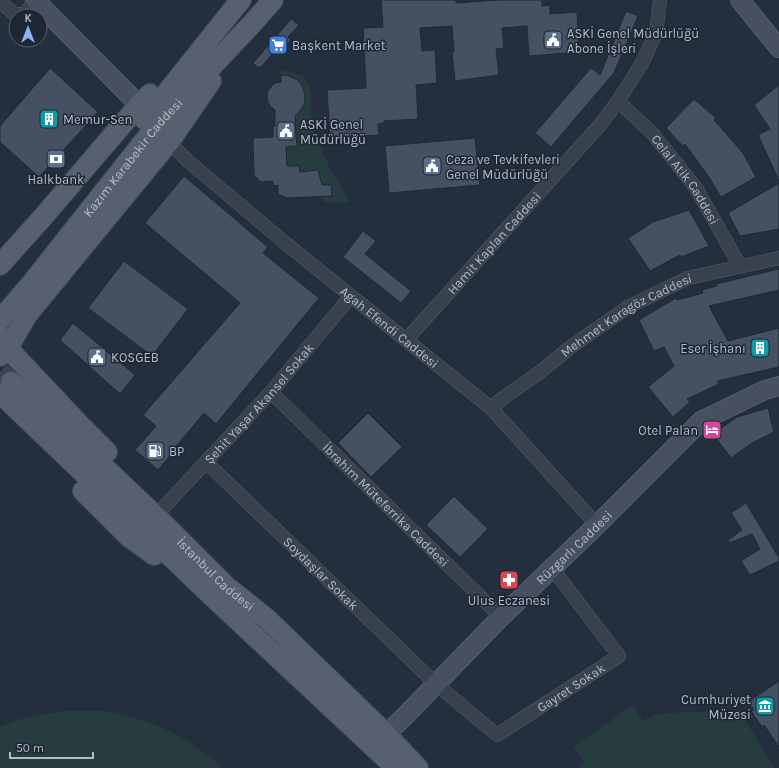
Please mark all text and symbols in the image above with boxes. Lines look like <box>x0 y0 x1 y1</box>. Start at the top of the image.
north arrow <box>8 8 48 48</box>
text: K <box>24 12 32 25</box>
place label: ASKİ Genel Müdürlüğü Abone İşleri <box>567 26 699 56</box>
public building icon: ASKİ Genel Müdürlüğü Abone İşleri <box>542 29 564 51</box>
supermarket icon: Başkent Market <box>267 34 289 56</box>
place label: Başkent Market <box>292 38 386 53</box>
street label: Kazım Karabekir Caddesi <box>80 95 186 220</box>
building icon: Memur-Sen <box>38 108 60 130</box>
place label: Memur-Sen <box>63 112 132 127</box>
place label: ASKİ Genel Müdürlüğü <box>300 117 366 147</box>
public building icon: ASKİ Genel Müdürlüğü <box>275 120 297 142</box>
street label: Celal Atik Caddesi <box>648 132 722 227</box>
bank icon: Halkbank <box>45 148 67 170</box>
place label: Ceza ve Tevkifevleri Genel Müdürlüğü <box>446 152 560 182</box>
public building icon: Ceza ve Tevkifevleri Genel Müdürlüğü <box>421 155 443 177</box>
place label: Halkbank <box>28 172 84 187</box>
street label: Hamit Kaplan Caddesi <box>444 189 544 297</box>
street label: Mehmet Karagöz Caddesi <box>558 270 693 360</box>
street label: Agah Efendi Caddesi <box>337 283 442 371</box>
building icon: Eser İşhanı <box>749 337 771 359</box>
street label: Şehit Yaşar Akansel Sokak <box>201 340 317 467</box>
place label: Eser İşhanı <box>680 341 746 356</box>
public building icon: KOSGEB <box>86 346 108 368</box>
place label: KOSGEB <box>111 350 159 365</box>
hotel icon: Otel Palan <box>701 419 723 441</box>
place label: Otel Palan <box>638 423 698 438</box>
fuel station icon: BP <box>144 440 166 462</box>
street label: İbrahim Müteferrika Caddesi <box>319 440 452 570</box>
place label: BP <box>169 444 184 459</box>
street label: Rüzgarlı Caddesi <box>533 507 615 587</box>
street label: Soydaşlar Sokak <box>280 534 361 613</box>
street label: İstanbul Caddesi <box>174 535 258 614</box>
pharmacy icon: Ulus Eczanesi <box>498 569 520 591</box>
place label: Ulus Eczanesi <box>468 593 550 608</box>
street label: Gayret Sokak <box>534 660 608 715</box>
place label: Cumhuriyet Müzesi <box>681 692 751 722</box>
museum icon: Cumhuriyet Müzesi <box>754 695 776 717</box>
scale bar <box>10 734 93 760</box>
text: 50 m <box>16 741 44 755</box>

